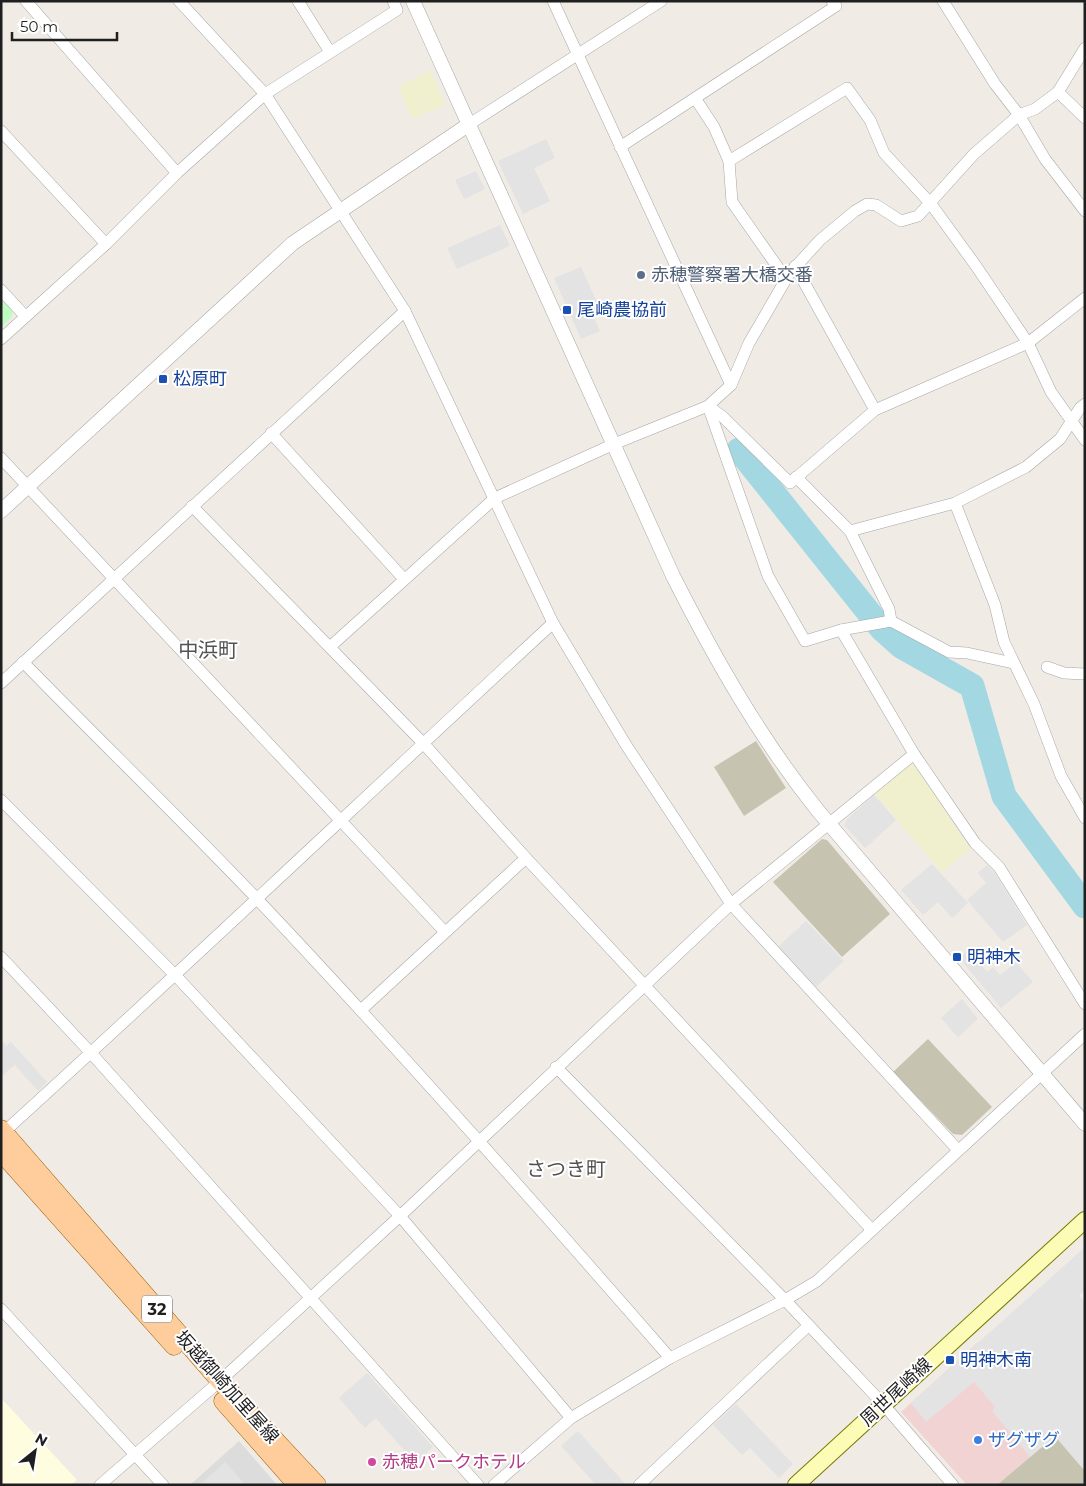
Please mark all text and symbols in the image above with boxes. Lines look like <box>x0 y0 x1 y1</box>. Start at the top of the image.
scale bar <box>12 10 118 42</box>
text: 50 m <box>20 17 58 36</box>
place label: 赤穂警察署大橋交番 <box>651 264 813 286</box>
marker: 赤穂警察署大橋交番 <box>635 269 647 281</box>
place label: 尾崎農協前 <box>577 299 667 321</box>
marker: 尾崎農協前 <box>561 304 573 316</box>
place label: 松原町 <box>173 368 227 390</box>
marker: 松原町 <box>157 373 169 385</box>
district label: 中浜町 <box>178 638 238 662</box>
place label: 明神木 <box>967 946 1021 968</box>
marker: 明神木 <box>951 951 963 963</box>
district label: さつき町 <box>526 1157 606 1181</box>
road number: 32 <box>142 1296 172 1322</box>
street label: 坂越御崎加里屋線 <box>171 1326 283 1448</box>
place label: 明神木南 <box>960 1349 1032 1371</box>
street label: 周世尾崎線 <box>856 1353 936 1431</box>
marker: 明神木南 <box>944 1354 956 1366</box>
north arrow <box>10 1426 60 1476</box>
text: N <box>32 1429 51 1450</box>
place label: ザグザグ <box>988 1429 1060 1451</box>
marker: ザグザグ <box>972 1434 984 1446</box>
place label: 赤穂パークホテル <box>382 1451 526 1473</box>
marker: 赤穂パークホテル <box>366 1456 378 1468</box>

